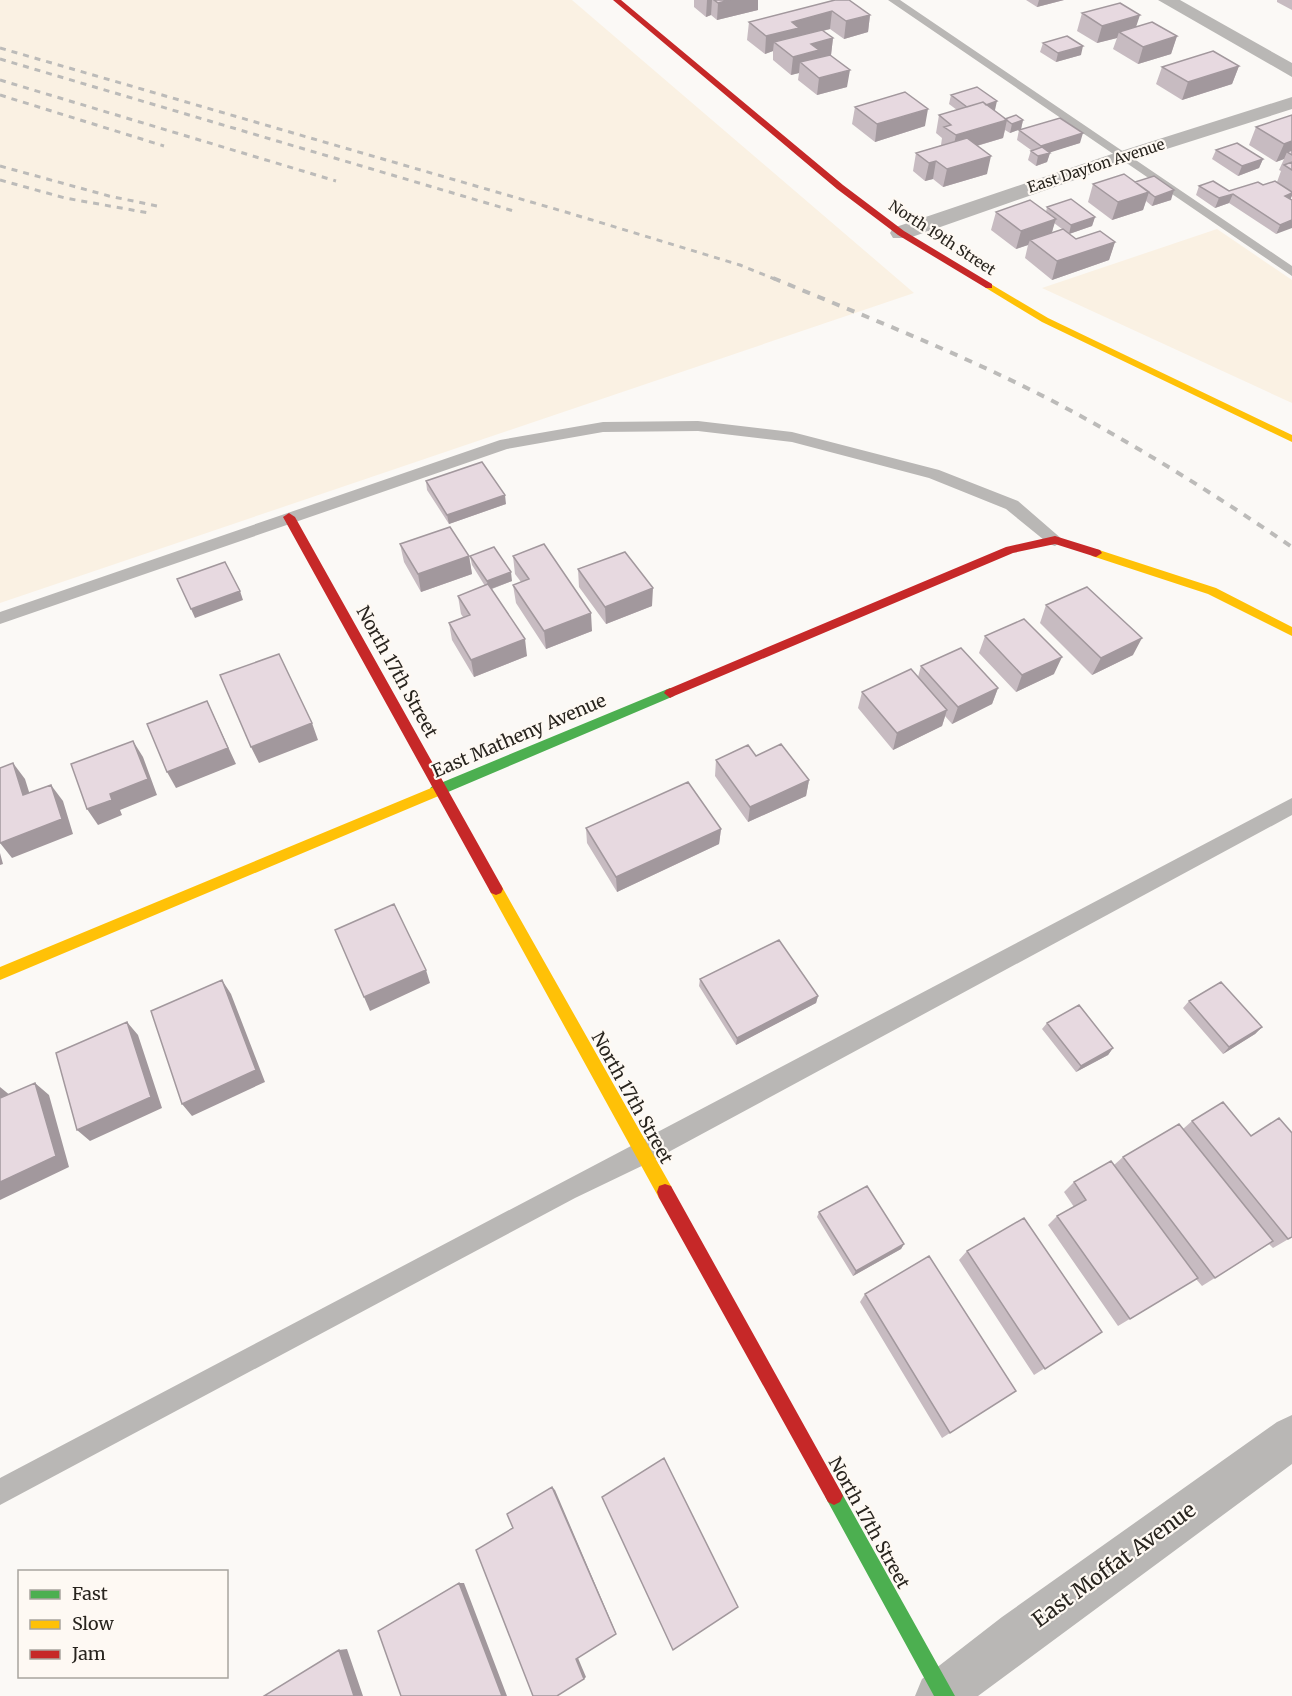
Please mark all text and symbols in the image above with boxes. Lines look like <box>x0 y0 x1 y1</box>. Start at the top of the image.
street label: East Dayton Avenue <box>1025 134 1167 197</box>
street label: North 19th Street <box>885 196 999 279</box>
street label: North 17th Street <box>352 602 443 742</box>
street label: East Matheny Avenue <box>428 688 609 783</box>
street label: North 17th Street <box>587 1028 678 1168</box>
street label: North 17th Street <box>824 1453 915 1593</box>
street label: East Moffat Avenue <box>1027 1496 1201 1633</box>
legend <box>18 1570 228 1678</box>
text: Fast <box>72 1582 108 1605</box>
text: Slow <box>72 1612 115 1635</box>
text: Jam <box>71 1642 106 1665</box>

